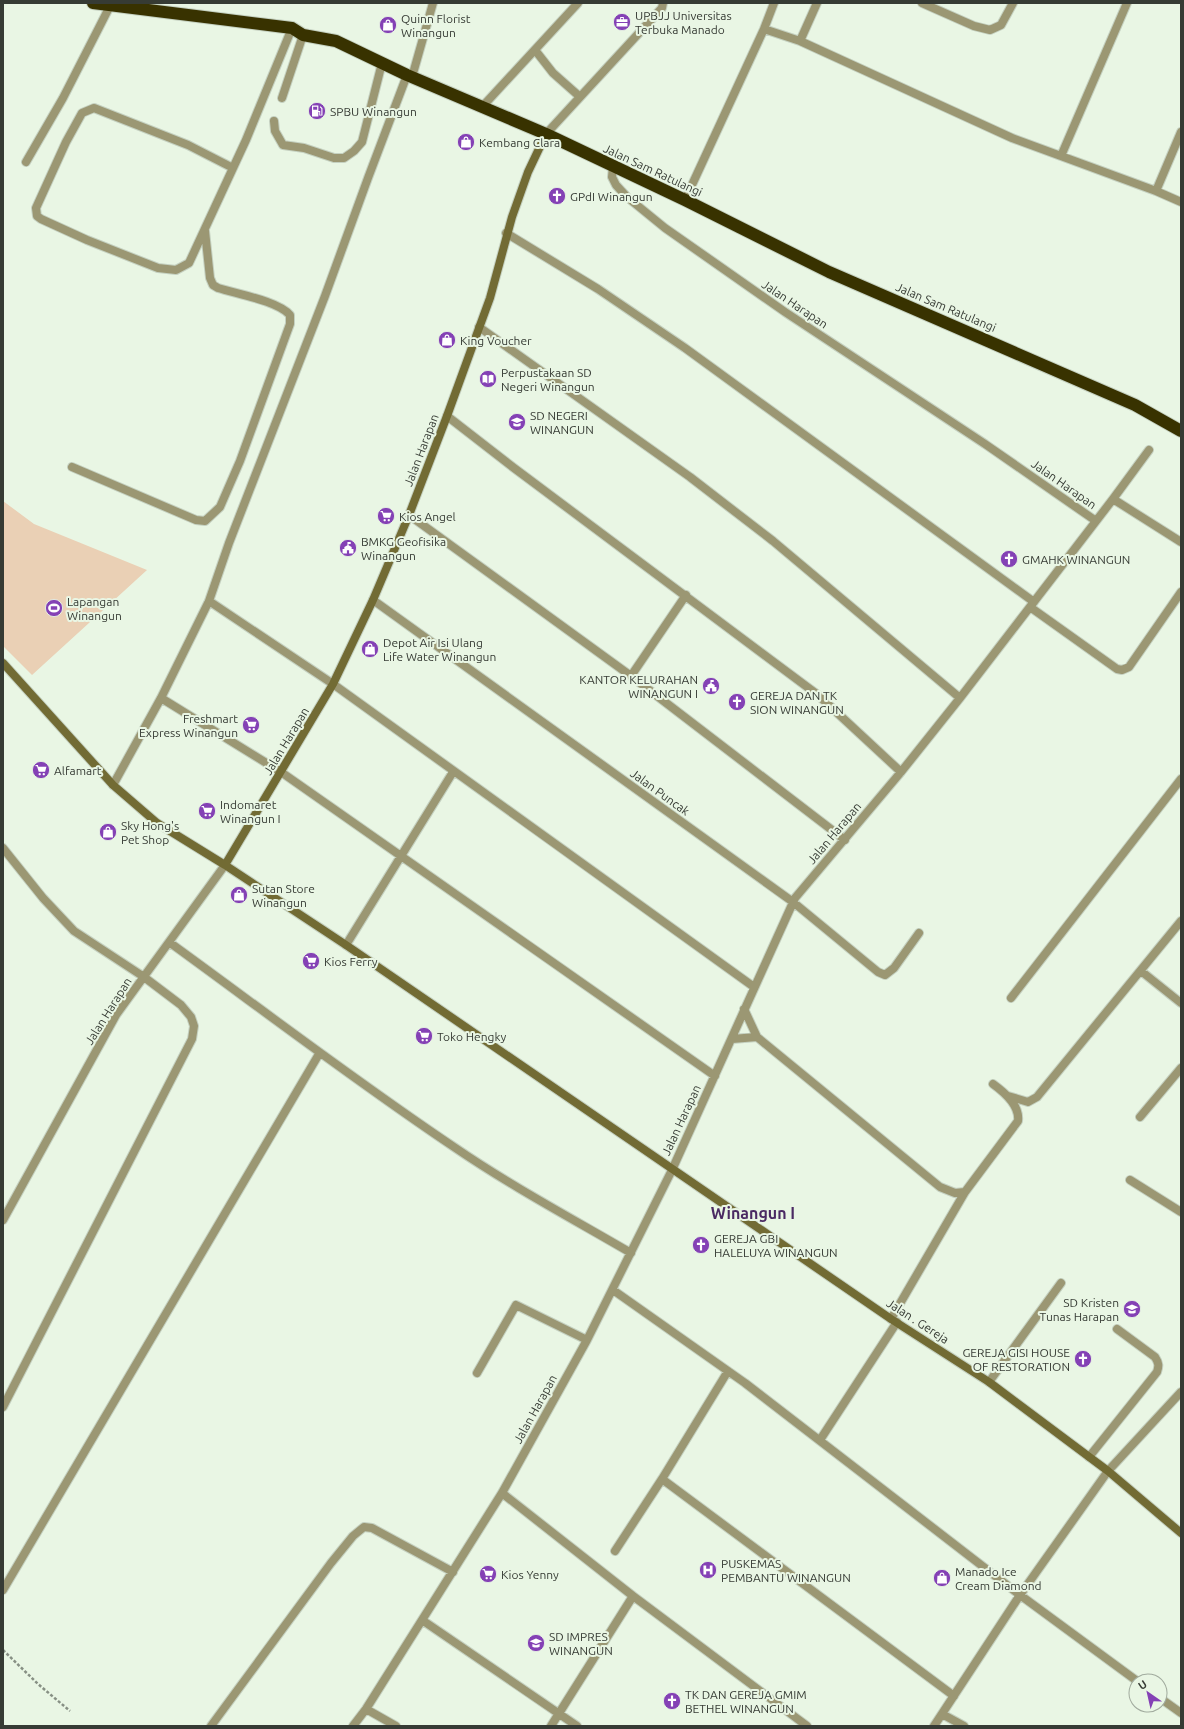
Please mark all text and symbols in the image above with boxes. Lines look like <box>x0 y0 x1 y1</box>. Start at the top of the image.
place label: UPBJJ Universitas Terbuka Manado <box>635 9 732 36</box>
place label: Quinn Florist Winangun <box>401 12 471 39</box>
office icon: UPBJJ Universitas Terbuka Manado <box>612 12 632 32</box>
shop icon: Quinn Florist Winangun <box>378 15 398 35</box>
fuel station icon: SPBU Winangun <box>307 101 327 121</box>
place label: SPBU Winangun <box>330 105 417 118</box>
shop icon: Kembang Clara <box>456 132 476 152</box>
place label: Kembang Clara <box>479 136 560 149</box>
street label: Jalan Sam Ratulangi <box>601 141 705 199</box>
church icon: GPdI Winangun <box>547 186 567 206</box>
place label: GPdI Winangun <box>570 190 653 203</box>
street label: Jalan Harapan <box>760 277 830 331</box>
street label: Jalan Sam Ratulangi <box>894 280 998 334</box>
shop icon: King Voucher <box>437 330 457 350</box>
place label: King Voucher <box>460 334 532 347</box>
place label: Perpustakaan SD Negeri Winangun <box>501 366 595 393</box>
library icon: Perpustakaan SD Negeri Winangun <box>478 369 498 389</box>
place label: SD NEGERI WINANGUN <box>530 409 594 436</box>
street label: Jalan Harapan <box>401 412 441 488</box>
school or university icon: SD NEGERI WINANGUN <box>507 412 527 432</box>
street label: Jalan Harapan <box>1029 457 1099 511</box>
supermarket icon: Kios Angel <box>376 506 396 526</box>
place label: Kios Angel <box>399 510 456 523</box>
place label: BMKG Geofisika Winangun <box>361 535 446 562</box>
public building icon: BMKG Geofisika Winangun <box>338 538 358 558</box>
church icon: GMAHK WINANGUN <box>999 549 1019 569</box>
place label: GMAHK WINANGUN <box>1022 553 1130 566</box>
place label: Lapangan Winangun <box>67 595 122 622</box>
sports icon: Lapangan Winangun <box>44 598 64 618</box>
place label: Depot Air Isi Ulang Life Water Winangun <box>383 636 496 663</box>
shop icon: Depot Air Isi Ulang Life Water Winangun <box>360 639 380 659</box>
place label: KANTOR KELURAHAN WINANGUN I <box>579 673 698 700</box>
public building icon: KANTOR KELURAHAN WINANGUN I <box>701 676 721 696</box>
place label: GEREJA DAN TK SION WINANGUN <box>750 689 844 716</box>
church icon: GEREJA DAN TK SION WINANGUN <box>727 692 747 712</box>
street label: Jalan Harapan <box>261 705 311 777</box>
place label: Freshmart Express Winangun <box>139 712 238 739</box>
supermarket icon: Freshmart Express Winangun <box>241 715 261 735</box>
supermarket icon: Alfamart <box>31 760 51 780</box>
place label: Alfamart <box>54 764 102 777</box>
street label: Jalan Puncak <box>628 766 692 818</box>
place label: Indomaret Winangun I <box>220 798 281 825</box>
street label: Jalan Harapan <box>804 800 864 866</box>
supermarket icon: Indomaret Winangun I <box>197 801 217 821</box>
place label: Sky Hong's Pet Shop <box>121 819 179 846</box>
shop icon: Sky Hong's Pet Shop <box>98 822 118 842</box>
place label: Sutan Store Winangun <box>252 882 315 909</box>
shop icon: Sutan Store Winangun <box>229 885 249 905</box>
supermarket icon: Kios Ferry <box>301 951 321 971</box>
place label: Kios Ferry <box>324 955 378 968</box>
street label: Jalan Harapan <box>82 975 134 1047</box>
supermarket icon: Toko Hengky <box>414 1026 434 1046</box>
place label: Toko Hengky <box>437 1030 507 1043</box>
street label: Jalan Harapan <box>659 1083 703 1157</box>
district label: Winangun I <box>711 1204 795 1222</box>
place label: GEREJA GBI HALELUYA WINANGUN <box>714 1232 838 1259</box>
church icon: GEREJA GBI HALELUYA WINANGUN <box>691 1235 711 1255</box>
street label: Jalan . Gereja <box>884 1296 952 1346</box>
place label: SD Kristen Tunas Harapan <box>1040 1296 1119 1323</box>
school or university icon: SD Kristen Tunas Harapan <box>1122 1299 1142 1319</box>
place label: GEREJA GISI HOUSE OF RESTORATION <box>962 1346 1070 1373</box>
church icon: GEREJA GISI HOUSE OF RESTORATION <box>1073 1349 1093 1369</box>
street label: Jalan Harapan <box>511 1372 559 1446</box>
place label: PUSKEMAS PEMBANTU WINANGUN <box>721 1557 851 1584</box>
hospital icon: PUSKEMAS PEMBANTU WINANGUN <box>698 1560 718 1580</box>
supermarket icon: Kios Yenny <box>478 1564 498 1584</box>
place label: Manado Ice Cream Diamond <box>955 1565 1042 1592</box>
place label: Kios Yenny <box>501 1568 559 1581</box>
shop icon: Manado Ice Cream Diamond <box>932 1568 952 1588</box>
place label: SD IMPRES WINANGUN <box>549 1630 613 1657</box>
school or university icon: SD IMPRES WINANGUN <box>526 1633 546 1653</box>
north arrow <box>1128 1673 1168 1713</box>
text: U <box>1136 1678 1149 1692</box>
place label: TK DAN GEREJA GMIM BETHEL WINANGUN <box>685 1688 807 1715</box>
church icon: TK DAN GEREJA GMIM BETHEL WINANGUN <box>662 1691 682 1711</box>

